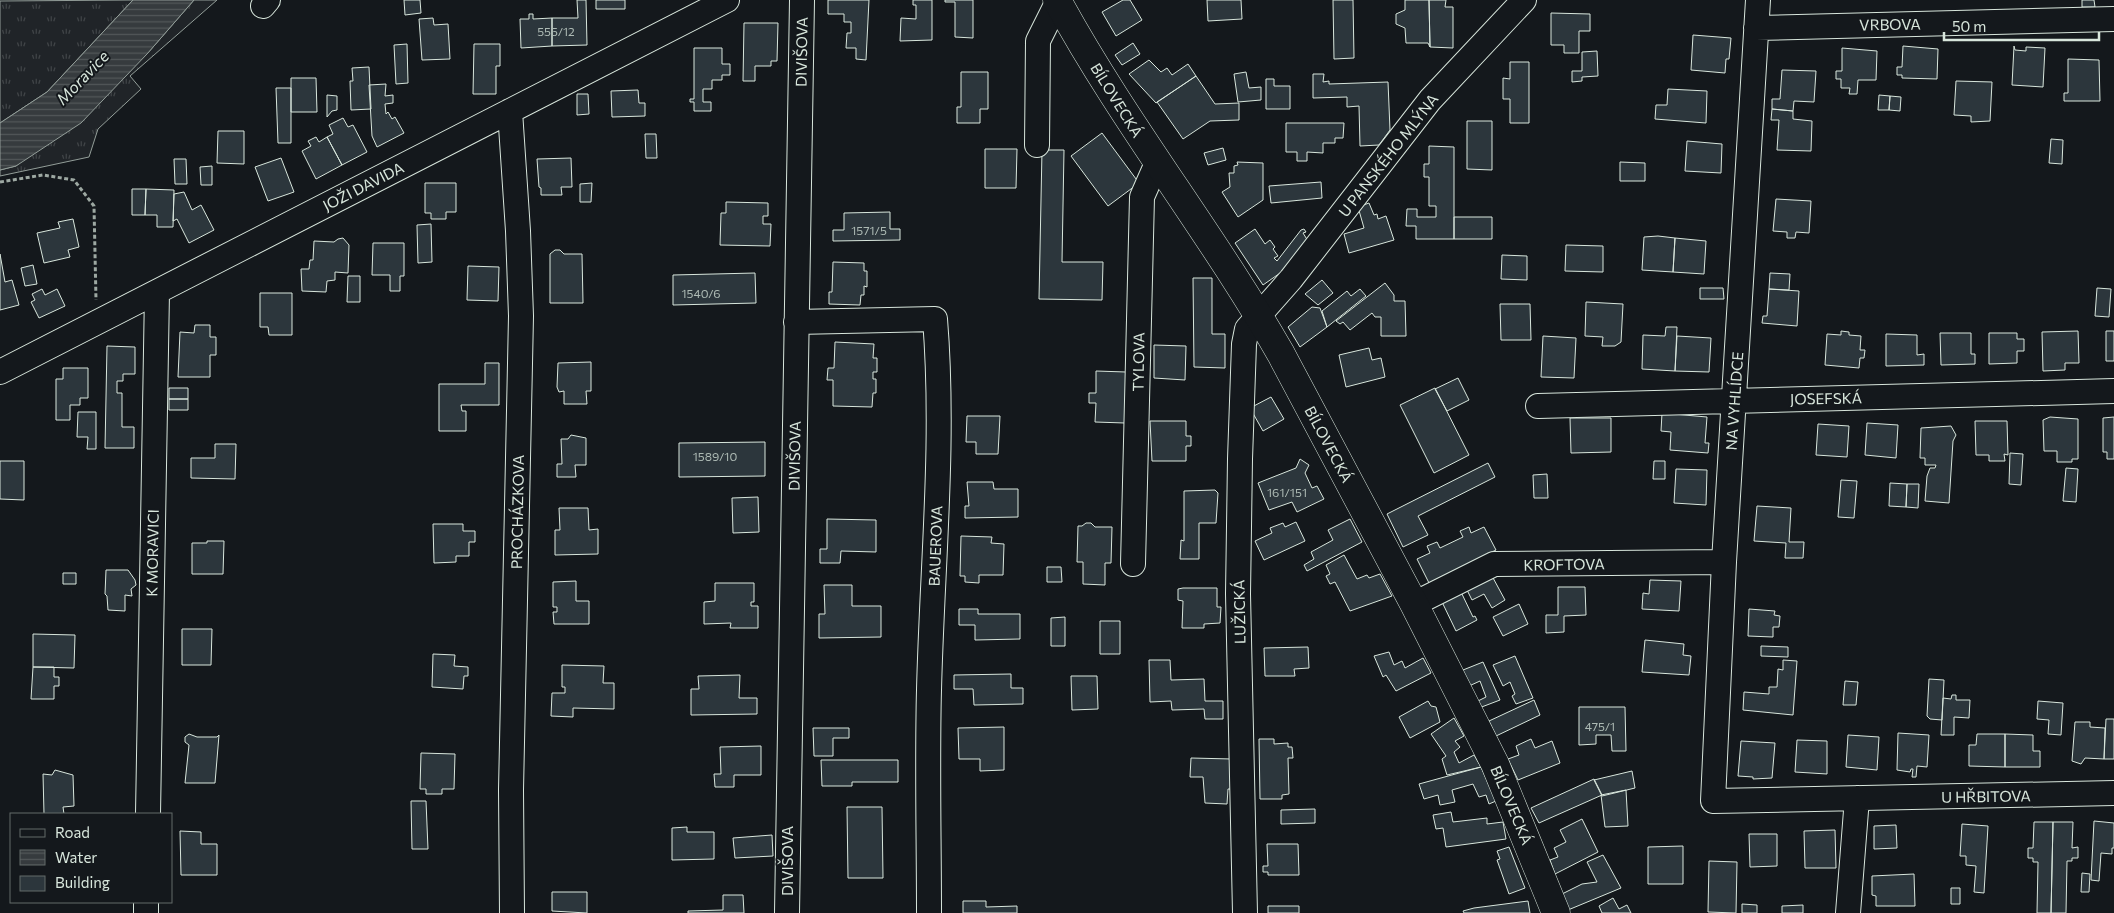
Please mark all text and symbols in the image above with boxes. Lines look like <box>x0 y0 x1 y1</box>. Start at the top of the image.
scale bar <box>1944 10 2099 42</box>
street label: VRBOVA <box>1859 14 1921 34</box>
street label: DIVIŠOVA <box>790 17 811 87</box>
text: 50 m <box>1952 17 1986 35</box>
house number: 555/12 <box>537 24 575 38</box>
water label: Moravice <box>52 46 113 108</box>
street label: BÍLOVECKÁ <box>1087 59 1148 140</box>
street label: U PANSKÉHO MLÝNA <box>1334 89 1442 220</box>
street label: JOŽI DAVIDA <box>319 157 407 214</box>
house number: 1571/5 <box>851 223 887 237</box>
house number: 1540/6 <box>681 286 721 300</box>
street label: TYLOVA <box>1128 332 1148 392</box>
street label: NA VYHLÍDCE <box>1721 351 1746 451</box>
street label: JOSEFSKÁ <box>1790 387 1862 408</box>
street label: BÍLOVECKÁ <box>1301 402 1358 485</box>
street label: DIVIŠOVA <box>783 421 804 491</box>
house number: 1589/10 <box>693 449 737 463</box>
street label: PROCHÁZKOVA <box>506 455 527 569</box>
house number: 161/151 <box>1267 485 1307 499</box>
street label: BAUEROVA <box>925 505 945 587</box>
street label: K MORAVICI <box>142 509 162 597</box>
street label: KROFTOVA <box>1523 554 1605 574</box>
street label: LUŽICKÁ <box>1228 580 1249 644</box>
house number: 475/1 <box>1585 719 1615 733</box>
street label: BÍLOVECKÁ <box>1487 762 1538 847</box>
street label: U HŘBITOVA <box>1941 785 2031 806</box>
legend <box>10 813 172 903</box>
text: Road <box>55 823 90 841</box>
street label: DIVIŠOVA <box>777 826 796 896</box>
text: Water <box>55 848 97 866</box>
text: Building <box>55 873 110 891</box>

